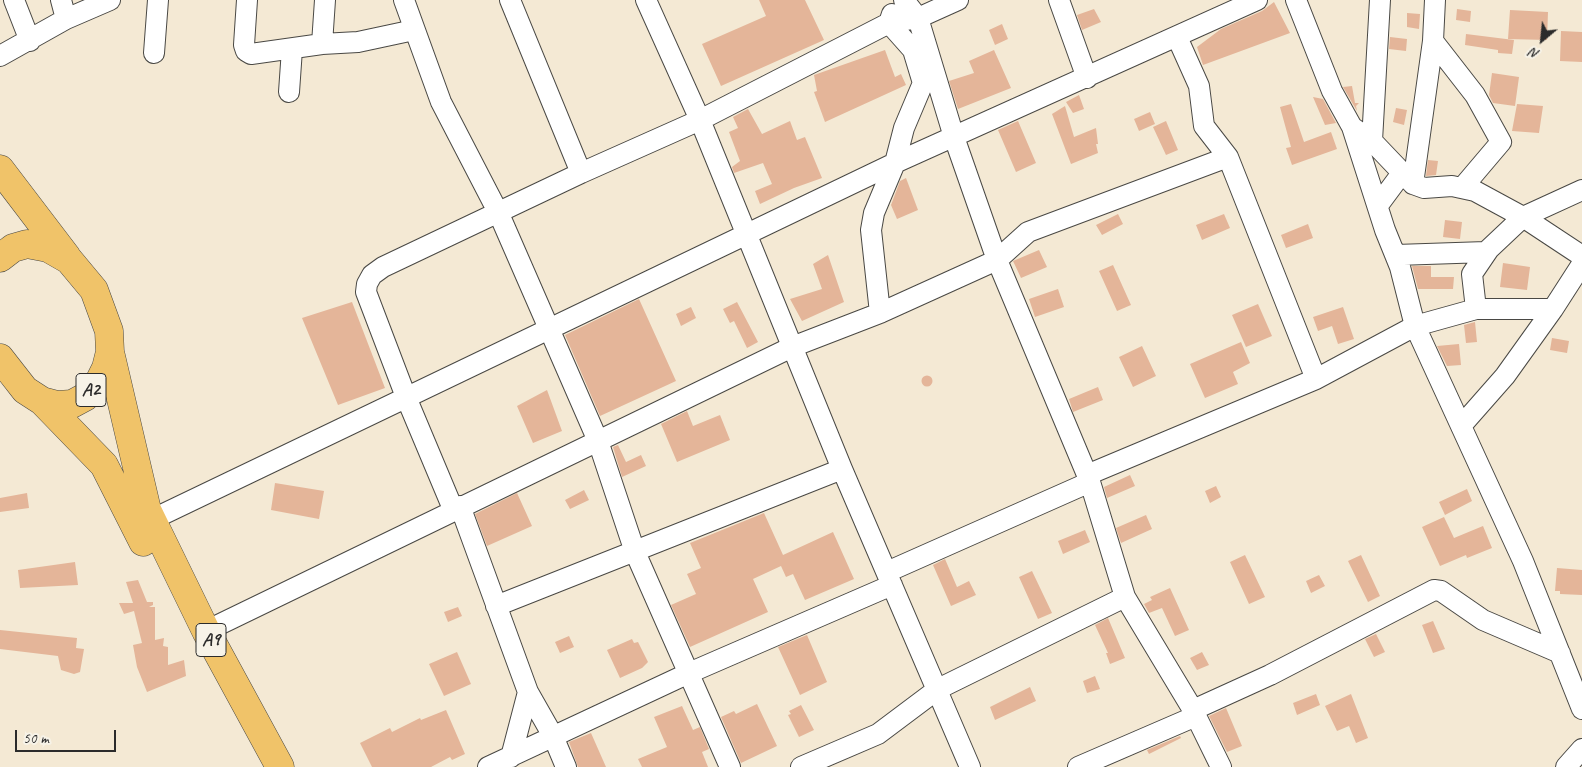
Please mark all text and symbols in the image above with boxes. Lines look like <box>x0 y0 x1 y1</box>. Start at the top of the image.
north arrow <box>1517 15 1567 65</box>
text: N <box>1527 44 1543 63</box>
road number: A2 <box>76 374 106 406</box>
road number: A9 <box>196 624 226 656</box>
scale bar <box>18 720 119 752</box>
text: 50 m <box>23 729 49 748</box>

